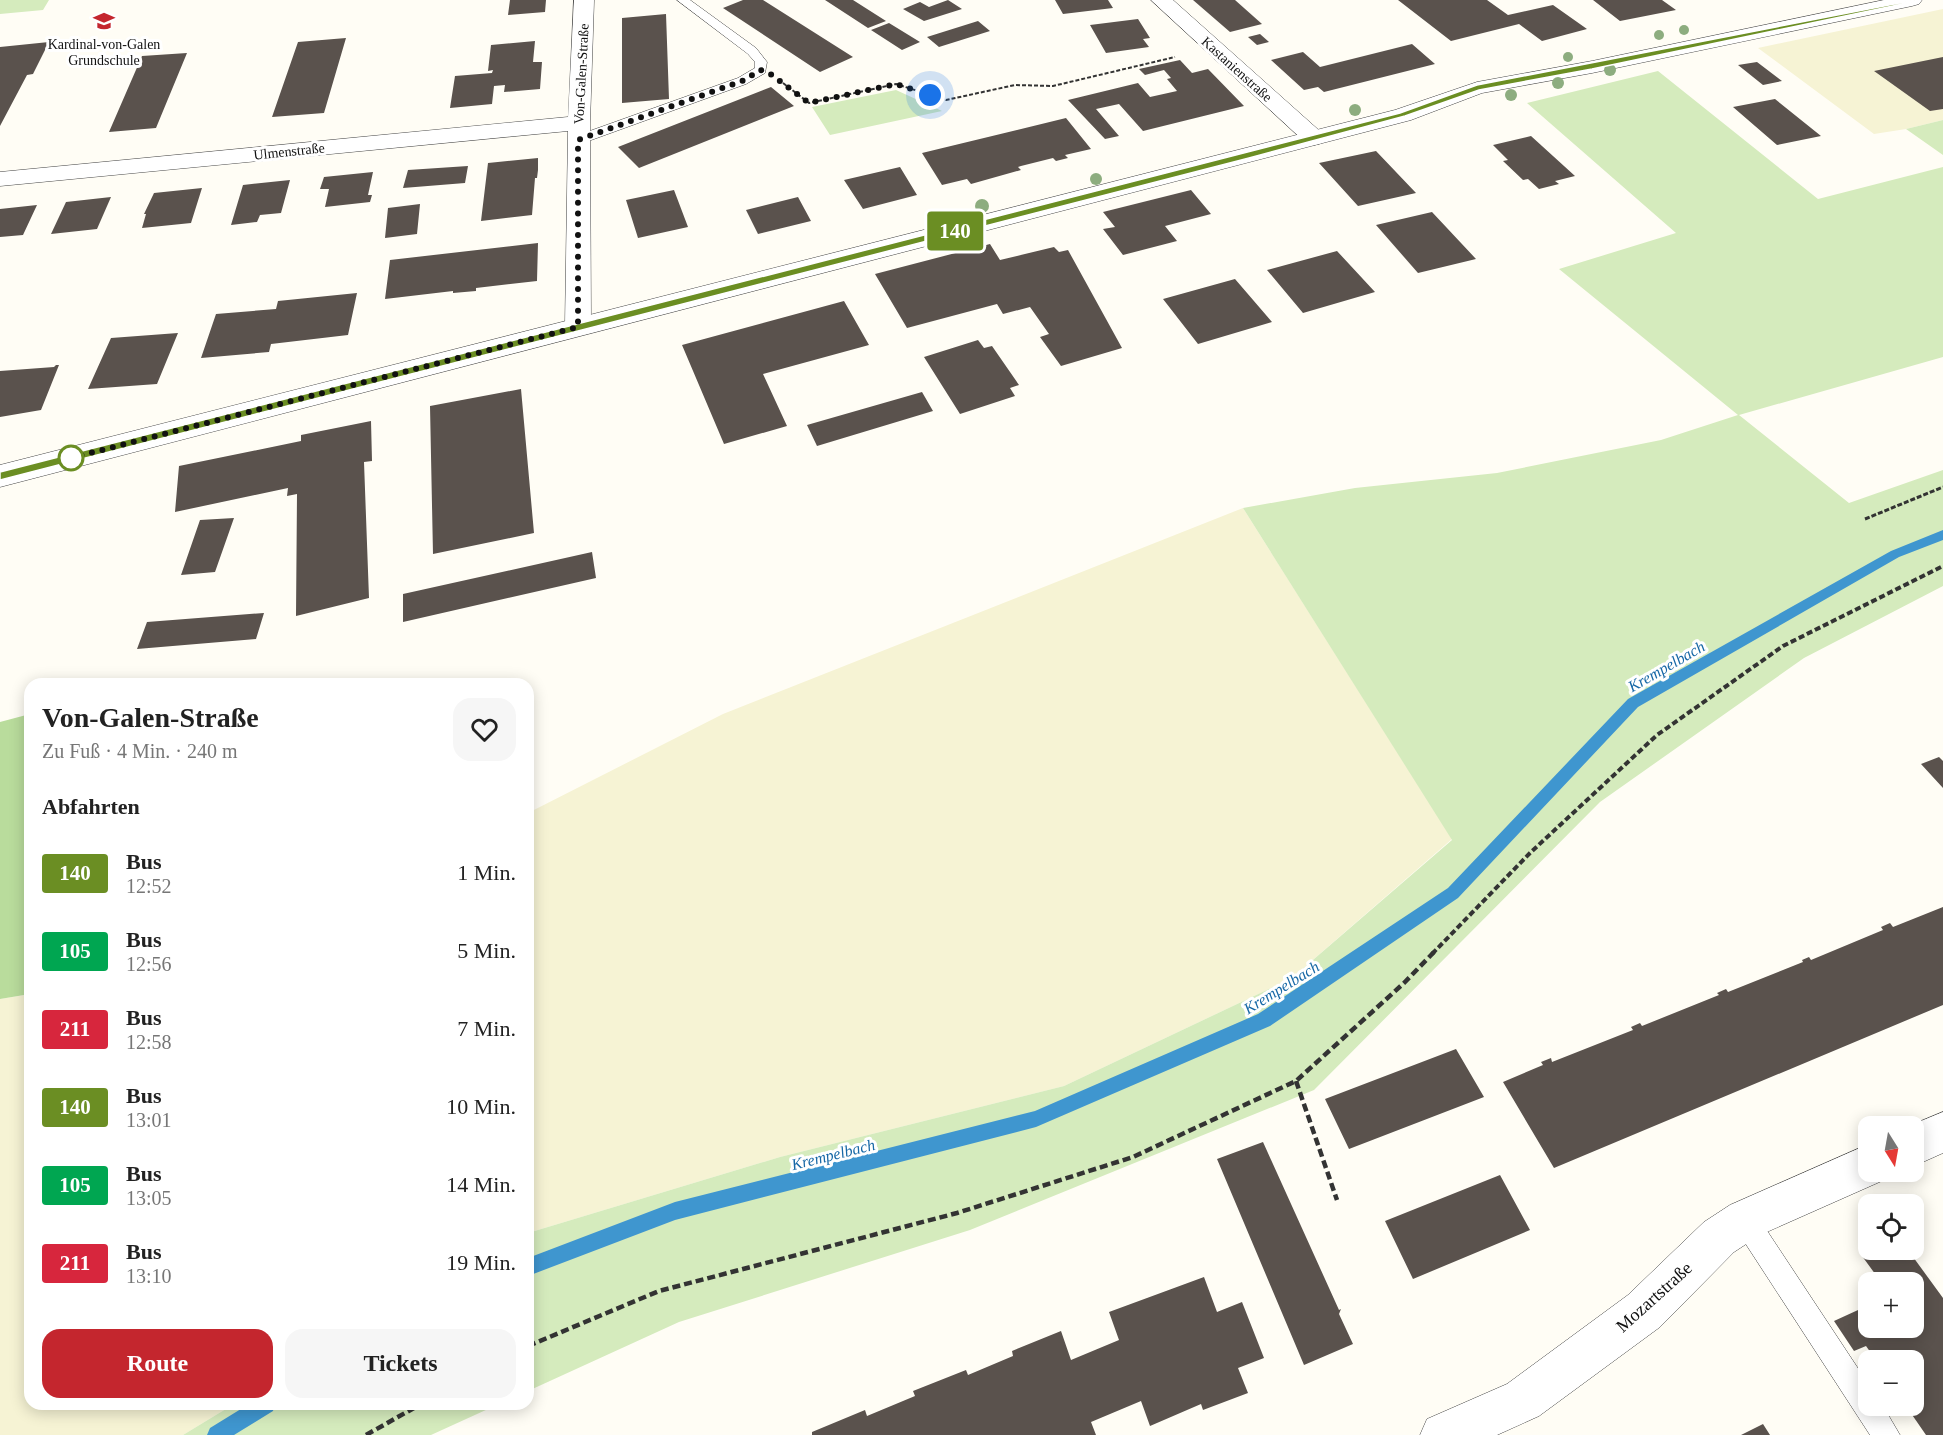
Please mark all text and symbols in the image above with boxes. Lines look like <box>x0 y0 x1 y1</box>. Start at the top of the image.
school or university icon: Kardinal-von-Galen Grundschule <box>92 9 116 33</box>
street label: Von-Galen-Straße <box>571 23 592 125</box>
street label: Kastanienstraße <box>1198 34 1275 105</box>
place label: Kardinal-von-Galen Grundschule <box>48 37 160 68</box>
your location <box>915 80 945 110</box>
street label: Ulmenstraße <box>253 140 325 163</box>
line badge: 140 <box>920 212 990 250</box>
text: 140 <box>939 219 971 243</box>
unlabelled marker <box>58 445 84 471</box>
water label: Krempelbach <box>1624 638 1708 697</box>
button: heart <box>453 698 516 761</box>
text: Von-Galen-Straße <box>42 702 259 733</box>
text: Zu Fuß · 4 Min. · 240 m <box>42 740 238 762</box>
text: Abfahrten <box>42 794 140 819</box>
text: Bus <box>126 849 161 874</box>
text: 1 Min. <box>457 860 516 885</box>
text: 140 <box>59 861 91 885</box>
text: 12:52 <box>126 875 172 897</box>
text: Bus <box>126 927 161 952</box>
text: 5 Min. <box>457 938 516 963</box>
text: 105 <box>59 939 91 963</box>
text: 12:56 <box>126 953 172 975</box>
water label: Krempelbach <box>1240 958 1323 1019</box>
text: Bus <box>126 1005 161 1030</box>
text: 7 Min. <box>457 1016 516 1041</box>
text: 211 <box>60 1017 90 1041</box>
text: 12:58 <box>126 1031 172 1053</box>
text: Bus <box>126 1083 161 1108</box>
text: 10 Min. <box>446 1094 516 1119</box>
text: 140 <box>59 1095 91 1119</box>
text: 13:01 <box>126 1109 172 1131</box>
north arrow <box>1858 1116 1924 1182</box>
map controls <box>1858 1116 1924 1416</box>
water label: Krempelbach <box>789 1136 877 1174</box>
text: Bus <box>126 1161 161 1186</box>
text: 14 Min. <box>446 1172 516 1197</box>
text: 105 <box>59 1173 91 1197</box>
text: 13:05 <box>126 1187 172 1209</box>
button: locate <box>1858 1194 1924 1260</box>
text: Bus <box>126 1239 161 1264</box>
text: 19 Min. <box>446 1250 516 1275</box>
text: 211 <box>60 1251 90 1275</box>
street label: Mozartstraße <box>1612 1258 1696 1336</box>
text: 13:10 <box>126 1265 172 1287</box>
button: + <box>1858 1272 1924 1338</box>
button: Route <box>42 1329 273 1398</box>
button: Tickets <box>285 1329 516 1398</box>
button: − <box>1858 1350 1924 1416</box>

